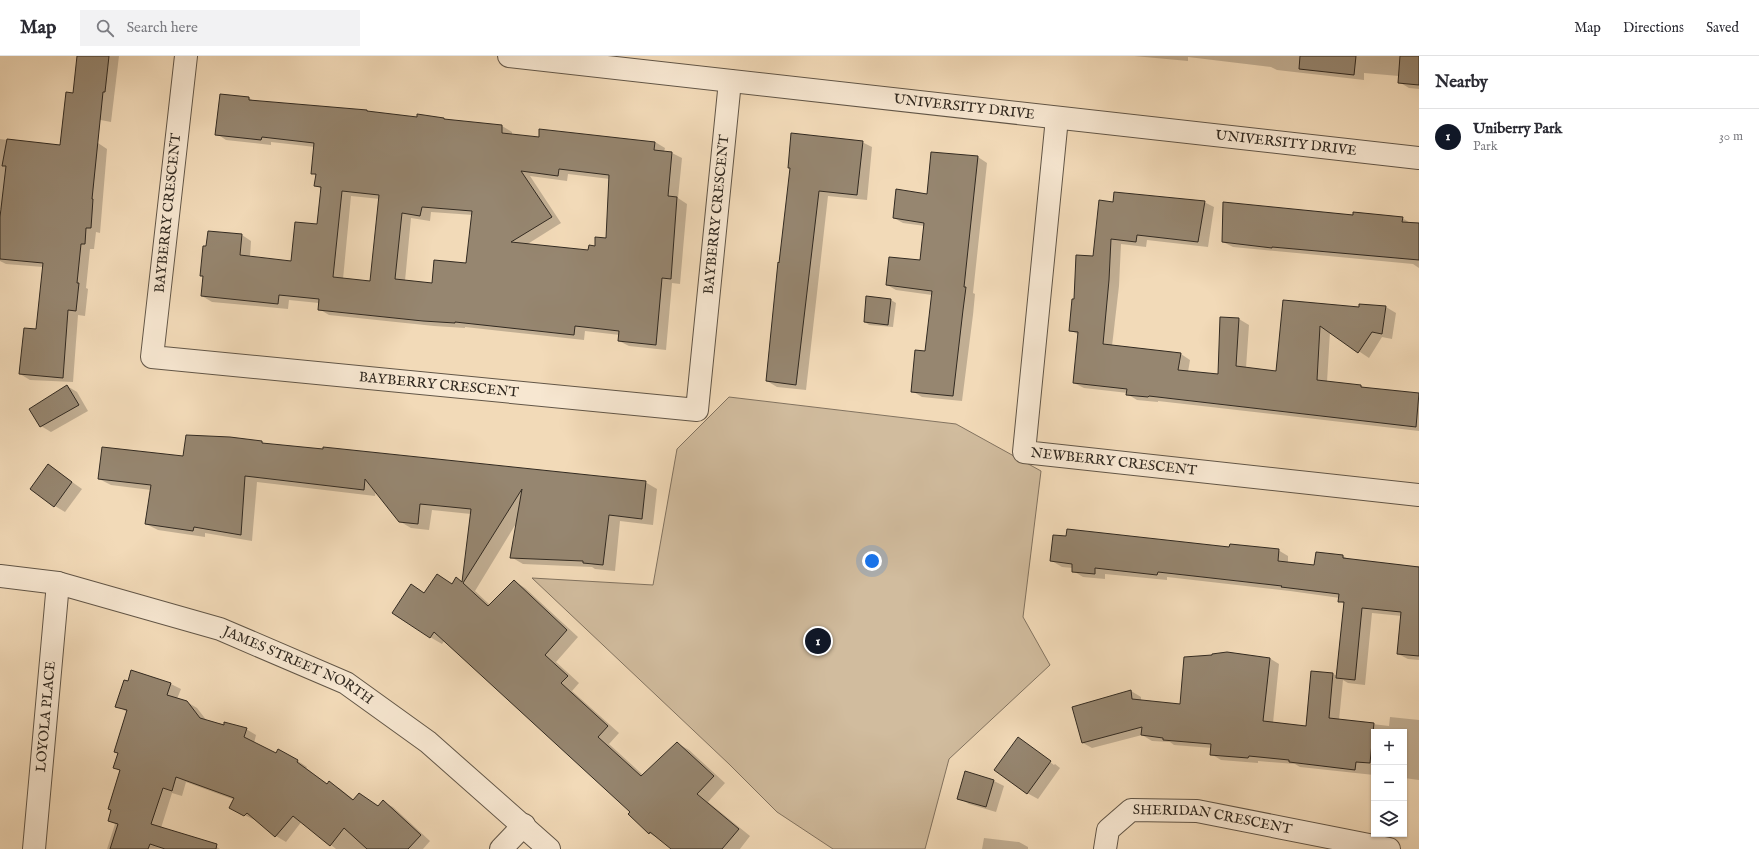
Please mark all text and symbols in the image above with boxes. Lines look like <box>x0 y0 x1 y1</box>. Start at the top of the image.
search box <box>80 10 360 46</box>
text: Map <box>20 16 56 40</box>
icon: search <box>94 17 116 39</box>
text: Search here <box>126 18 198 37</box>
text: Map <box>1574 19 1601 37</box>
text: Directions <box>1623 19 1684 37</box>
text: Saved <box>1706 19 1739 37</box>
text: Nearby <box>1435 72 1488 93</box>
street label: UNIVERSITY DRIVE <box>893 90 1036 124</box>
text: Uniberry Park <box>1473 119 1562 138</box>
street label: UNIVERSITY DRIVE <box>1215 126 1358 160</box>
text: 1 <box>1446 128 1450 145</box>
text: 30 m <box>1719 128 1743 145</box>
street label: BAYBERRY CRESCENT <box>151 132 185 294</box>
street label: BAYBERRY CRESCENT <box>700 133 734 295</box>
text: Park <box>1473 138 1498 155</box>
street label: BAYBERRY CRESCENT <box>358 368 520 402</box>
street label: NEWBERRY CRESCENT <box>1030 444 1199 480</box>
your location <box>862 551 882 571</box>
street label: JAMES STREET NORTH <box>218 621 377 709</box>
pin: 1 <box>805 626 831 656</box>
street label: LOYOLA PLACE <box>32 660 60 773</box>
map controls <box>1371 729 1407 837</box>
button: + <box>1371 729 1407 765</box>
button: − <box>1371 765 1407 801</box>
street label: SHERIDAN CRESCENT <box>1133 801 1294 839</box>
button: layers <box>1371 801 1407 837</box>

